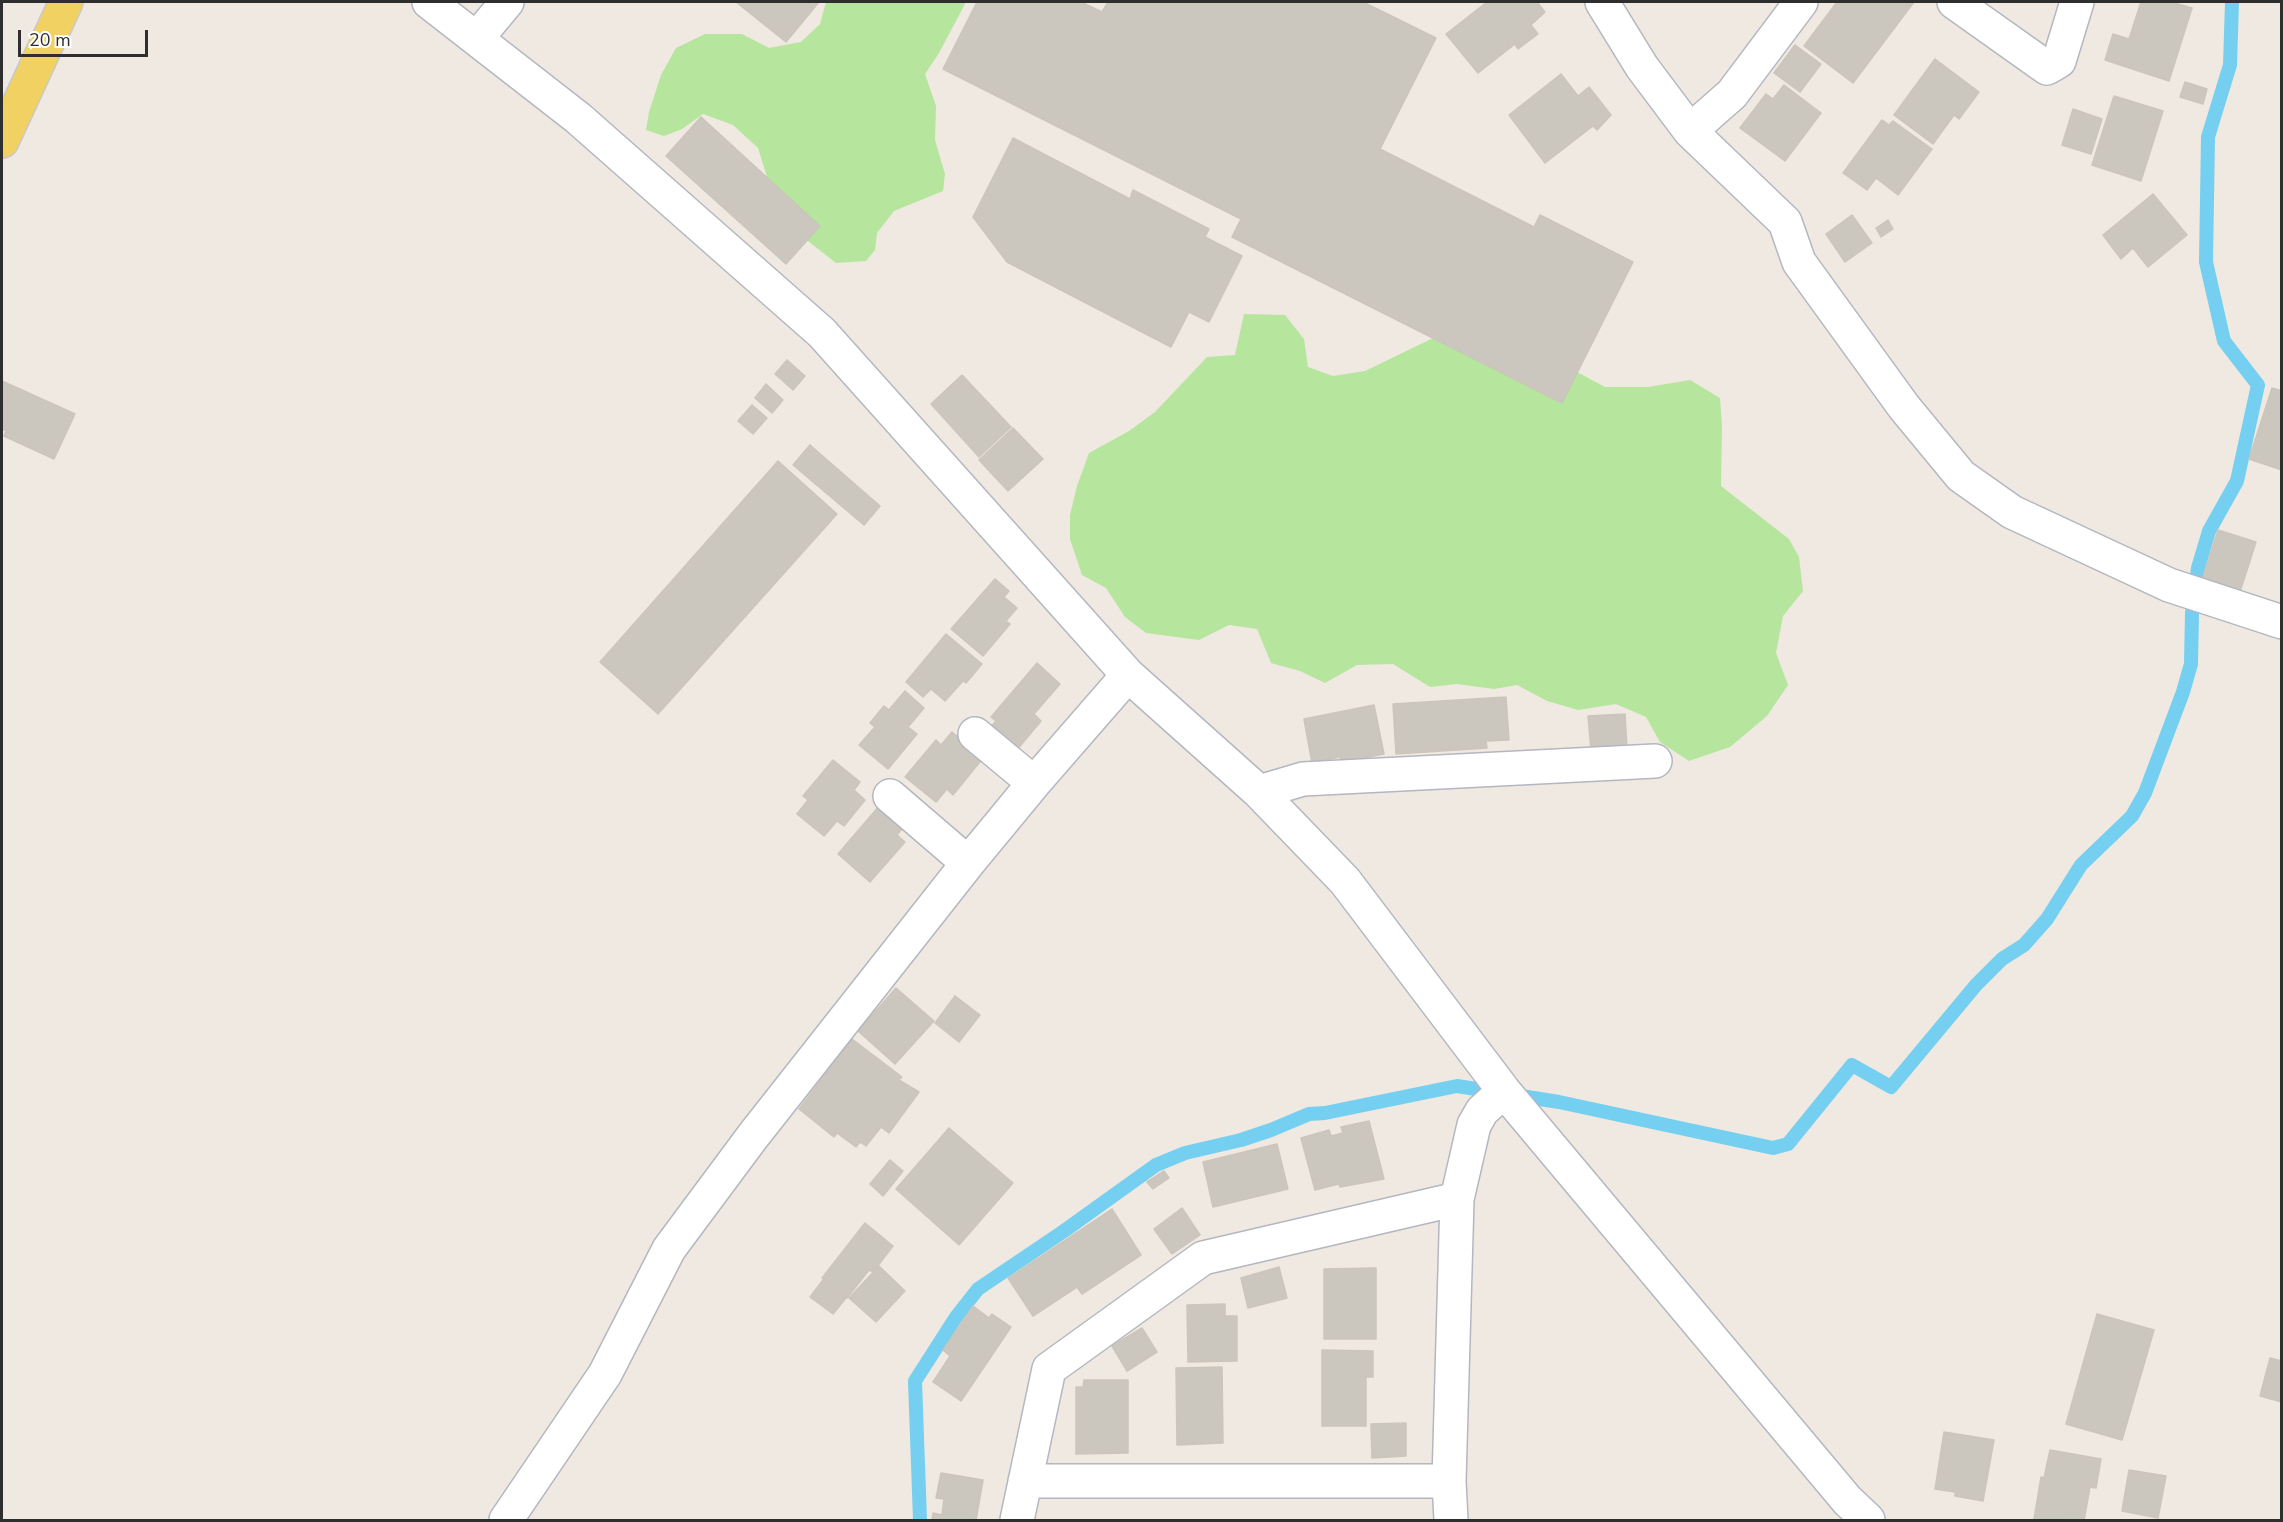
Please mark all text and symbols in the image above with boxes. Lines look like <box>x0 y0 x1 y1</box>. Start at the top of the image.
scale bar <box>21 18 152 56</box>
text: 20 m <box>29 28 71 52</box>

